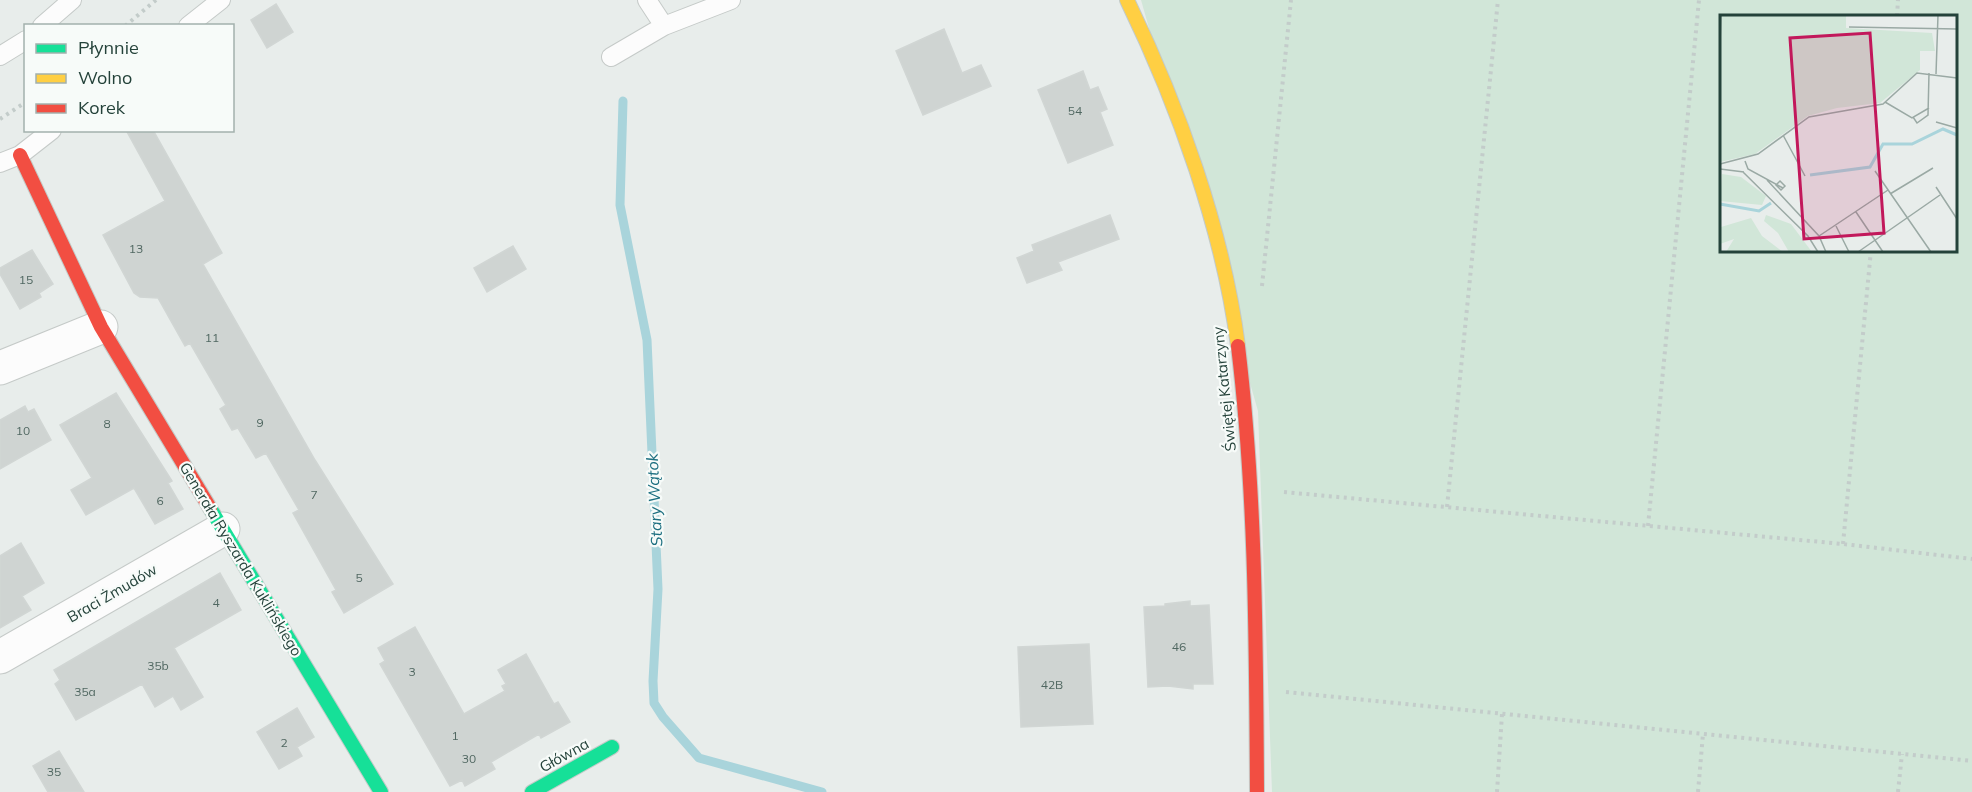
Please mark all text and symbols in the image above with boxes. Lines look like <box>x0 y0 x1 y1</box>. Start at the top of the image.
inset map <box>1720 15 1957 252</box>
legend <box>24 24 234 132</box>
text: Płynnie <box>78 36 139 59</box>
text: Wolno <box>78 66 132 89</box>
text: Korek <box>78 96 126 119</box>
house number: 54 <box>1068 103 1082 118</box>
house number: 13 <box>129 241 143 256</box>
house number: 15 <box>19 272 33 287</box>
street label: Świętej Katarzyny <box>1208 326 1240 452</box>
house number: 11 <box>205 330 219 345</box>
house number: 9 <box>256 415 264 430</box>
house number: 8 <box>103 416 111 431</box>
house number: 10 <box>16 423 30 438</box>
water label: Stary Wątok <box>642 452 666 547</box>
street label: Generała Ryszarda Kuklińskiego <box>176 459 306 659</box>
house number: 7 <box>310 487 318 502</box>
house number: 6 <box>156 493 164 508</box>
street label: Braci Żmudów <box>64 560 160 626</box>
house number: 5 <box>355 570 363 585</box>
house number: 4 <box>212 595 220 610</box>
house number: 46 <box>1172 639 1186 654</box>
house number: 35b <box>147 658 169 673</box>
house number: 3 <box>408 664 416 679</box>
house number: 42B <box>1041 677 1063 692</box>
house number: 35a <box>74 684 96 699</box>
house number: 1 <box>451 728 459 743</box>
street label: Główna <box>536 734 592 776</box>
house number: 2 <box>280 735 288 750</box>
house number: 30 <box>462 751 476 766</box>
house number: 35 <box>47 764 61 779</box>

